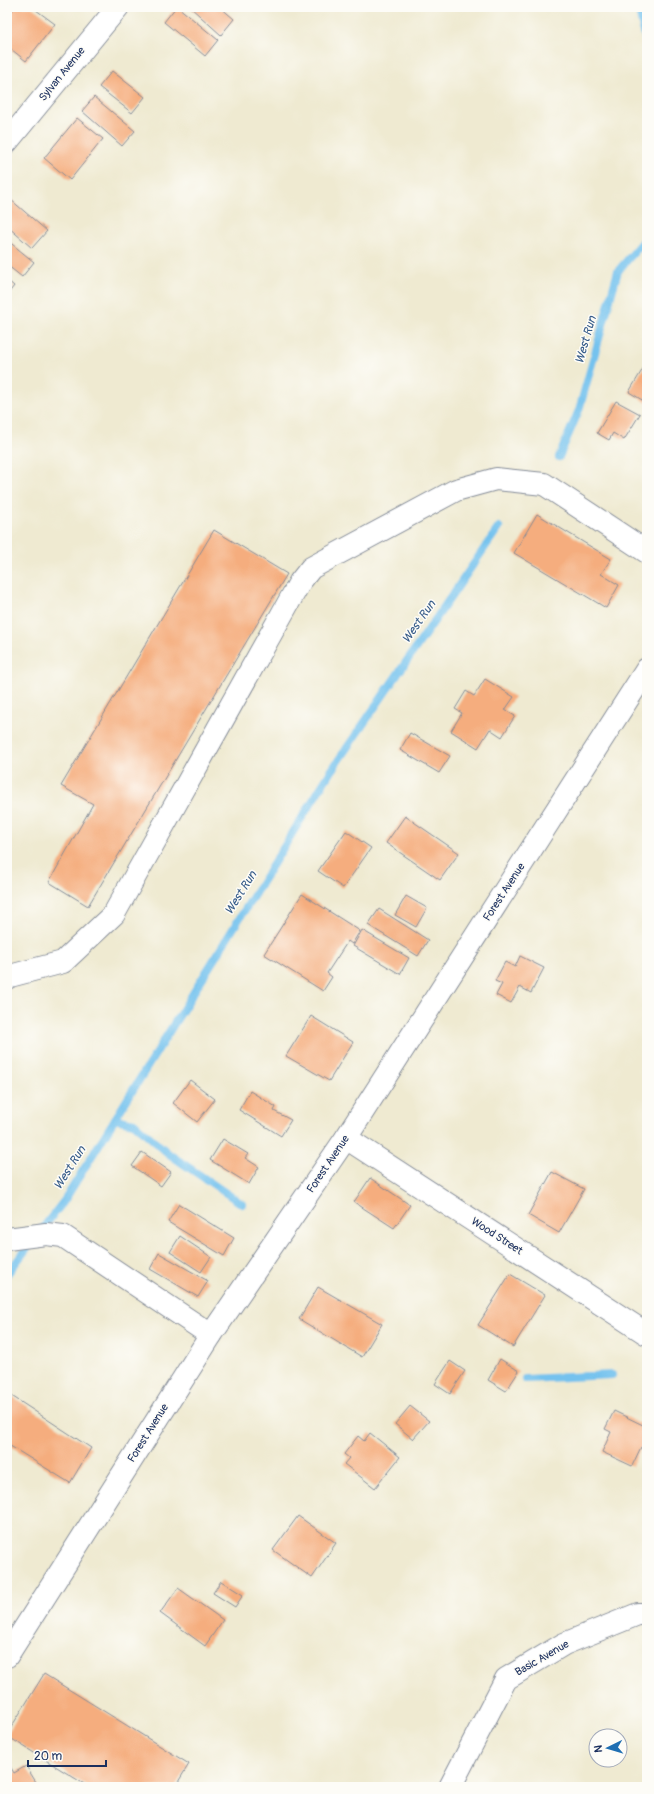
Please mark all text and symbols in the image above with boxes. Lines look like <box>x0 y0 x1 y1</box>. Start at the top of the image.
street label: Sylvan Avenue <box>36 44 88 104</box>
water label: West Run <box>572 313 600 365</box>
water label: West Run <box>399 597 440 646</box>
street label: Forest Avenue <box>480 860 528 923</box>
water label: West Run <box>222 867 261 918</box>
street label: Forest Avenue <box>304 1132 352 1195</box>
water label: West Run <box>51 1142 90 1193</box>
street label: Wood Street <box>469 1215 526 1258</box>
street label: Forest Avenue <box>125 1401 171 1465</box>
street label: Basic Avenue <box>513 1637 572 1679</box>
north arrow <box>588 1728 628 1768</box>
scale bar <box>28 1742 106 1768</box>
text: N <box>592 1744 605 1753</box>
text: 20 m <box>34 1749 63 1764</box>

